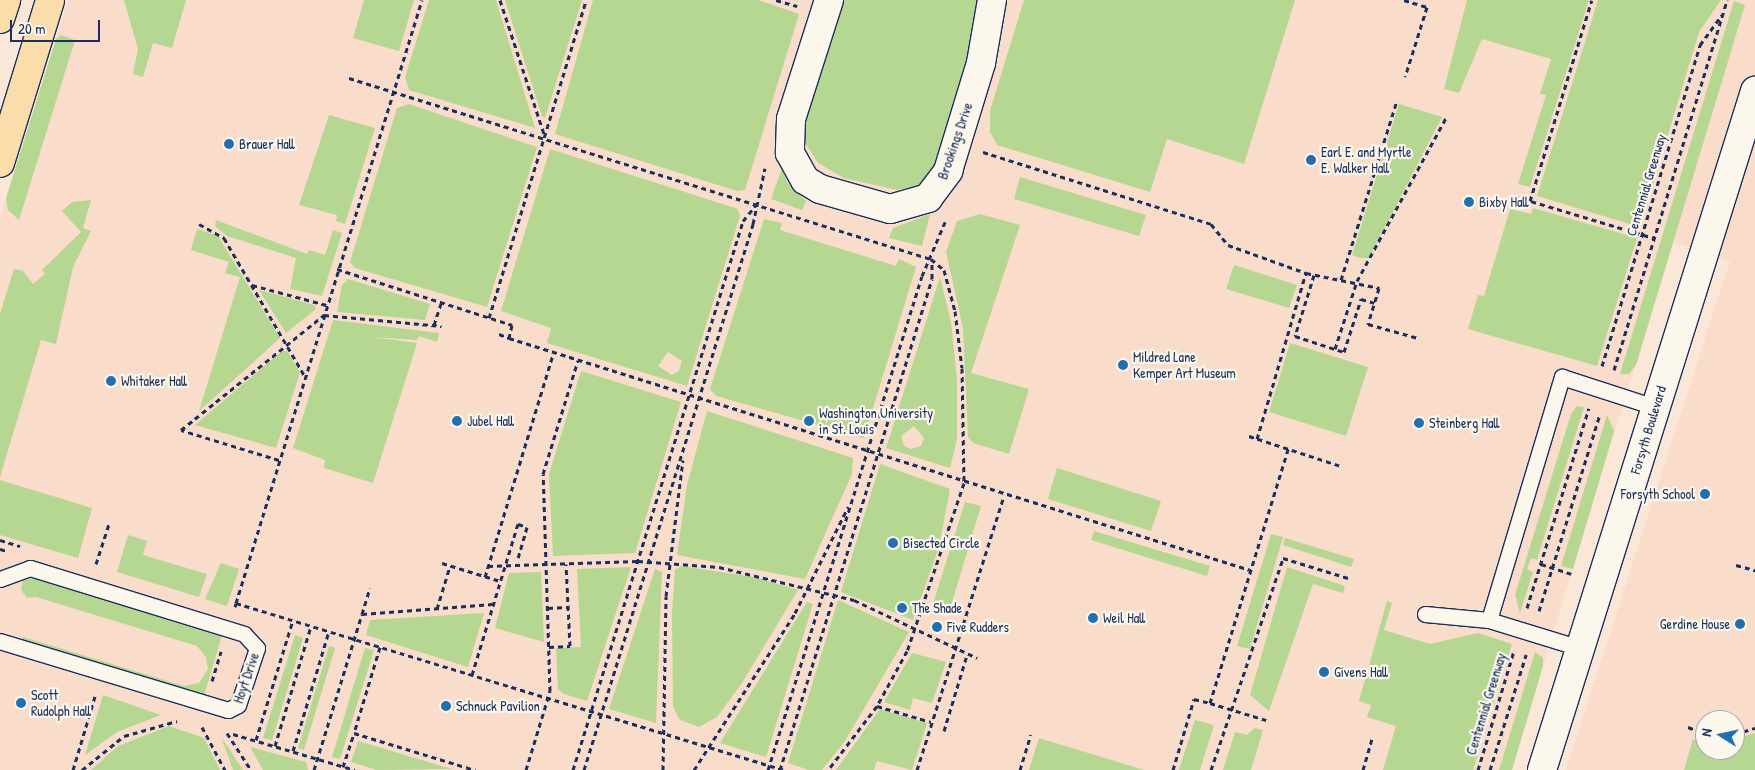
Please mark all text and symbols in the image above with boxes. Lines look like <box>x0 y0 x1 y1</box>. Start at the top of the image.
scale bar <box>12 10 102 42</box>
text: 20 m <box>18 18 45 39</box>
street label: Brookings Drive <box>934 100 976 182</box>
street label: Centennial Greenway <box>1623 132 1669 238</box>
place label: Brauer Hall <box>239 136 295 152</box>
marker: Brauer Hall <box>223 138 235 150</box>
place label: Earl E. and Myrtle E. Walker Hall <box>1321 144 1412 176</box>
marker: Earl E. and Myrtle E. Walker Hall <box>1305 154 1317 166</box>
place label: Bixby Hall <box>1479 194 1528 210</box>
marker: Bixby Hall <box>1463 196 1475 208</box>
place label: Mildred Lane Kemper Art Museum <box>1133 349 1236 382</box>
marker: Mildred Lane Kemper Art Museum <box>1117 359 1129 371</box>
place label: Whitaker Hall <box>121 373 187 389</box>
marker: Whitaker Hall <box>105 375 117 387</box>
street label: Forsyth Boulevard <box>1627 384 1669 476</box>
place label: Washington University in St. Louis <box>819 405 933 438</box>
place label: Jubel Hall <box>467 413 514 429</box>
marker: Jubel Hall <box>451 415 463 427</box>
marker: Washington University in St. Louis <box>803 415 815 427</box>
place label: Steinberg Hall <box>1429 415 1500 431</box>
marker: Steinberg Hall <box>1413 417 1425 429</box>
place label: Forsyth School <box>1621 486 1695 502</box>
marker: Forsyth School <box>1699 488 1711 500</box>
place label: Bisected Circle <box>903 535 980 551</box>
marker: Bisected Circle <box>887 537 899 549</box>
place label: The Shade <box>912 600 962 616</box>
marker: The Shade <box>896 602 908 614</box>
place label: Weil Hall <box>1103 610 1145 626</box>
marker: Weil Hall <box>1087 612 1099 624</box>
place label: Gerdine House <box>1660 616 1730 632</box>
marker: Gerdine House <box>1734 618 1746 630</box>
place label: Five Rudders <box>947 619 1009 635</box>
marker: Five Rudders <box>931 621 943 633</box>
street label: Hoyt Drive <box>230 650 262 706</box>
street label: Centennial Greenway <box>1463 651 1509 757</box>
place label: Givens Hall <box>1334 664 1388 680</box>
marker: Givens Hall <box>1318 666 1330 678</box>
place label: Scott Rudolph Hall <box>31 687 91 720</box>
marker: Scott Rudolph Hall <box>15 697 27 709</box>
place label: Schnuck Pavilion <box>456 698 540 714</box>
marker: Schnuck Pavilion <box>440 700 452 712</box>
north arrow <box>1695 710 1745 760</box>
text: N <box>1696 727 1716 738</box>

